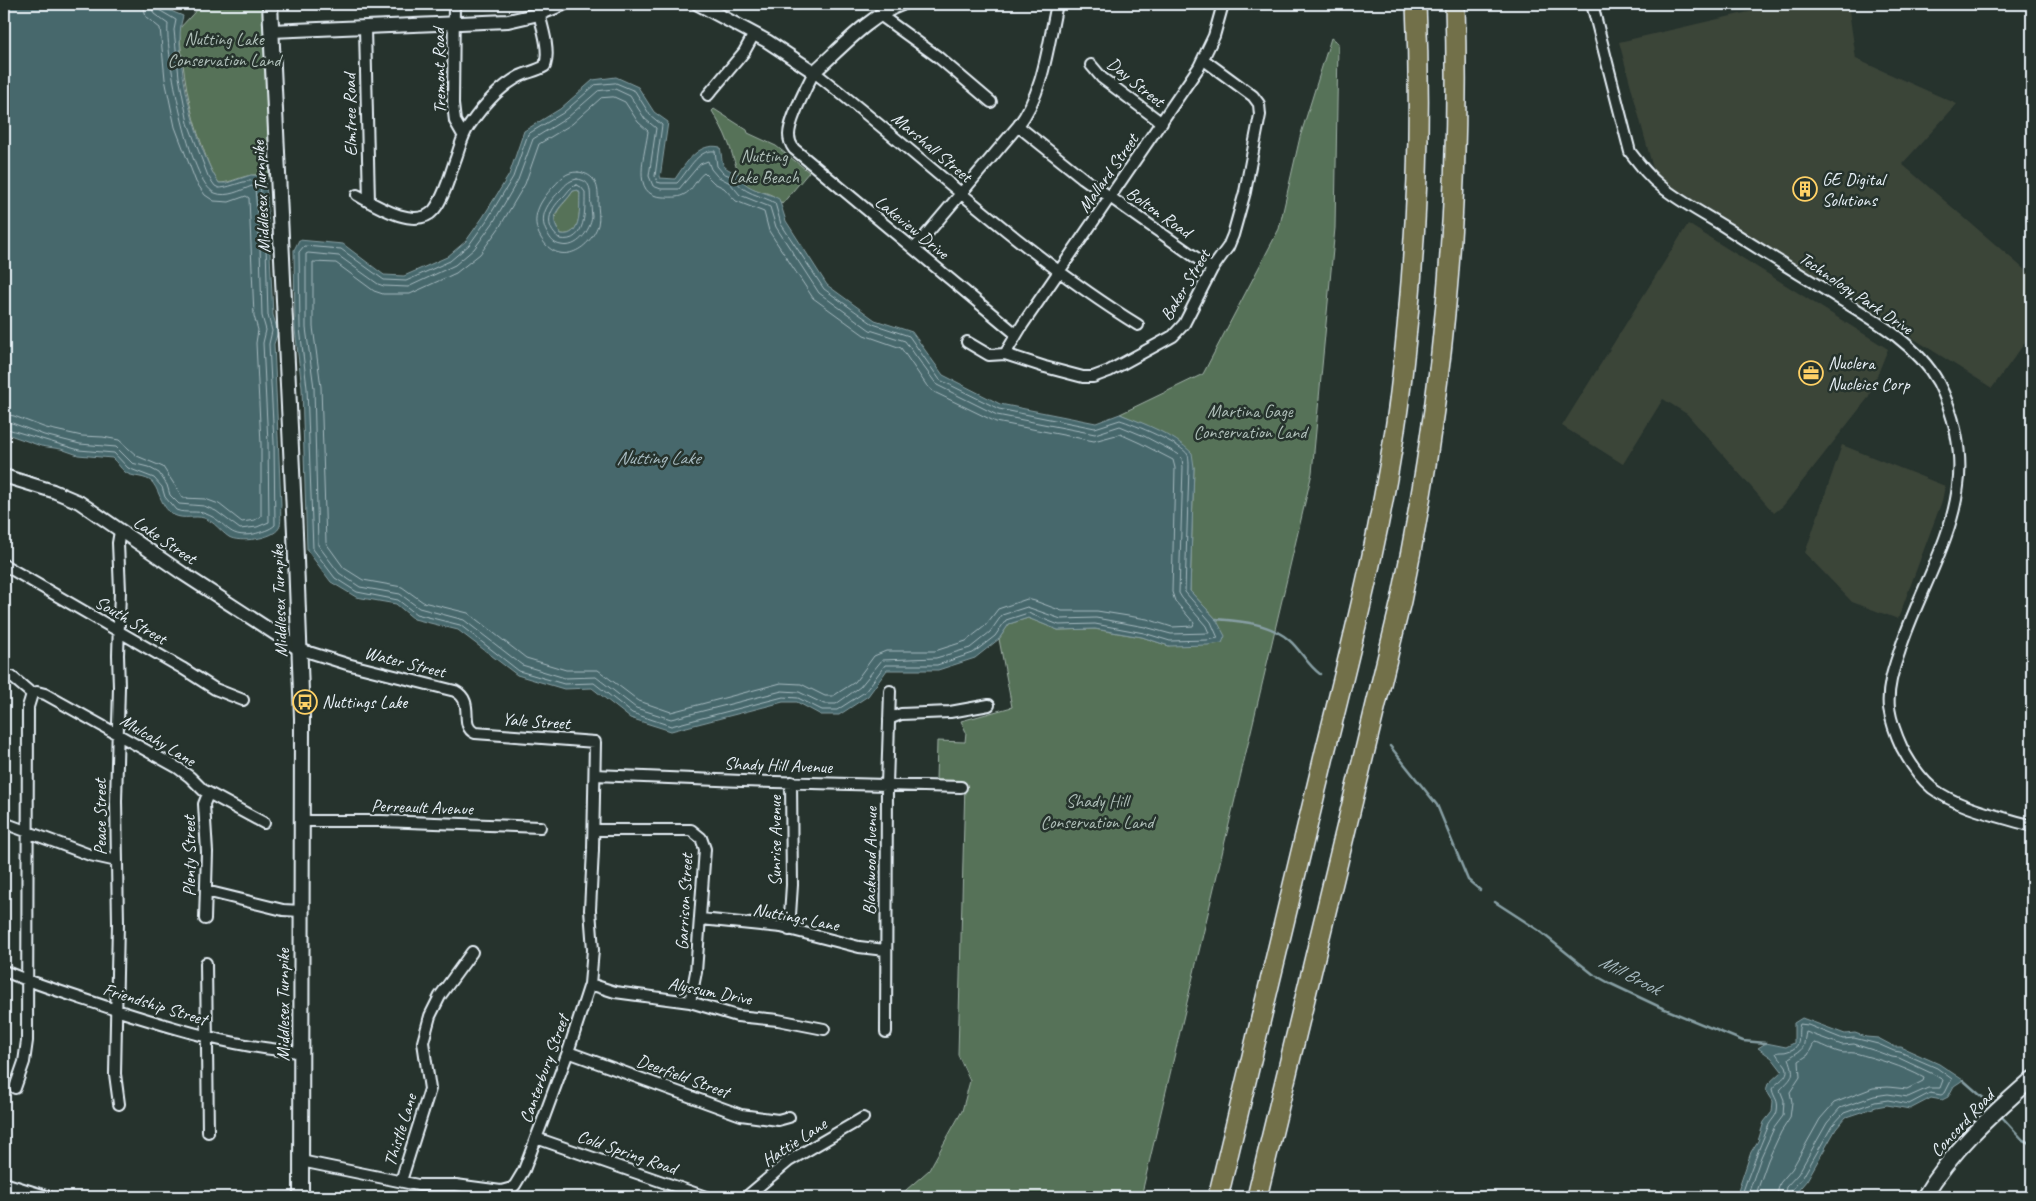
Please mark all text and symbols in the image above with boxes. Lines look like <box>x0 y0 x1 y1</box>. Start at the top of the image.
street label: Tremont Road <box>427 25 451 114</box>
park label: Nutting Lake Conservation Land <box>167 28 283 71</box>
street label: Day Street <box>1103 52 1171 113</box>
street label: Elmtree Road <box>338 70 362 157</box>
street label: Marshall Street <box>887 107 978 188</box>
street label: Mallard Street <box>1073 128 1144 217</box>
street label: Middlesex Turnpike <box>247 139 275 254</box>
park label: Nutting Lake Beach <box>729 145 800 188</box>
place label: GE Digital Solutions <box>1822 168 1888 211</box>
building icon: GE Digital Solutions <box>1792 176 1818 202</box>
street label: Bolton Road <box>1122 182 1198 244</box>
street label: Lakeview Drive <box>870 190 954 264</box>
street label: Baker Street <box>1155 244 1216 325</box>
street label: Technology Park Drive <box>1795 247 1918 340</box>
place label: Nuclera Nucleics Corp <box>1828 352 1911 395</box>
office icon: Nuclera Nucleics Corp <box>1798 360 1824 386</box>
park label: Martina Gage Conservation Land <box>1193 400 1309 443</box>
water label: Nutting Lake <box>616 446 703 470</box>
street label: Lake Street <box>129 511 202 570</box>
street label: Middlesex Turnpike <box>266 543 292 658</box>
street label: South Street <box>91 591 172 650</box>
street label: Water Street <box>362 641 450 683</box>
bus stop icon: Nuttings Lake <box>292 689 318 715</box>
place label: Nuttings Lake <box>322 691 408 713</box>
street label: Yale Street <box>501 708 573 734</box>
street label: Mulcahy Lane <box>116 709 201 772</box>
street label: Shady Hill Avenue <box>724 752 834 778</box>
street label: Peace Street <box>89 777 111 855</box>
park label: Shady Hill Conservation Land <box>1040 790 1156 833</box>
street label: Perreault Avenue <box>371 794 474 820</box>
street label: Sunrise Avenue <box>764 795 786 886</box>
street label: Blackwood Avenue <box>858 806 882 915</box>
street label: Plenty Street <box>178 814 200 896</box>
street label: Garrison Street <box>670 851 698 951</box>
street label: Nuttings Lane <box>751 898 842 936</box>
street label: Middlesex Turnpike <box>272 948 294 1061</box>
water label: Mill Brook <box>1595 949 1667 1002</box>
street label: Alyssum Drive <box>666 972 755 1010</box>
street label: Friendship Street <box>101 978 212 1031</box>
street label: Canterbury Street <box>514 1009 575 1126</box>
street label: Deerfield Street <box>634 1049 735 1104</box>
street label: Concord Road <box>1925 1083 2001 1161</box>
street label: Thistle Lane <box>379 1090 422 1169</box>
street label: Hattie Lane <box>757 1112 832 1171</box>
street label: Cold Spring Road <box>574 1125 682 1180</box>

